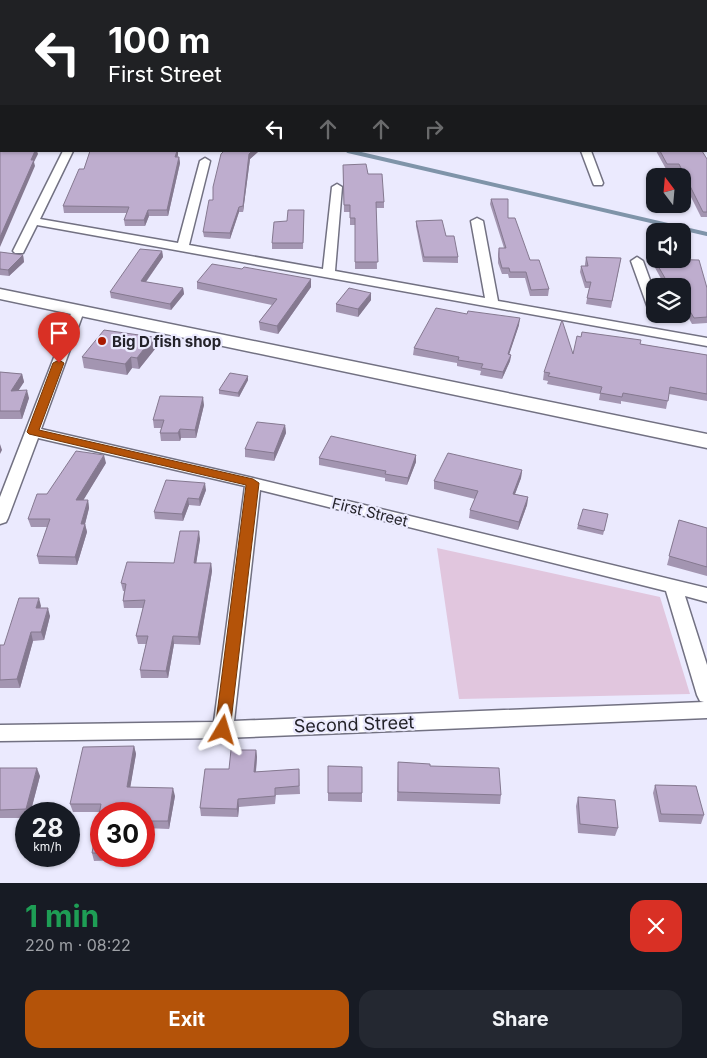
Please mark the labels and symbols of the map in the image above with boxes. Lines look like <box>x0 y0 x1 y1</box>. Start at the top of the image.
north arrow <box>646 168 691 212</box>
pin <box>38 312 80 363</box>
place label: Big D fish shop <box>112 332 221 351</box>
marker: Big D fish shop <box>96 335 108 347</box>
street label: First Street <box>330 493 410 531</box>
position arrow <box>196 703 248 755</box>
street label: Second Street <box>293 711 415 737</box>
speed limit sign: 30 <box>90 802 155 867</box>

